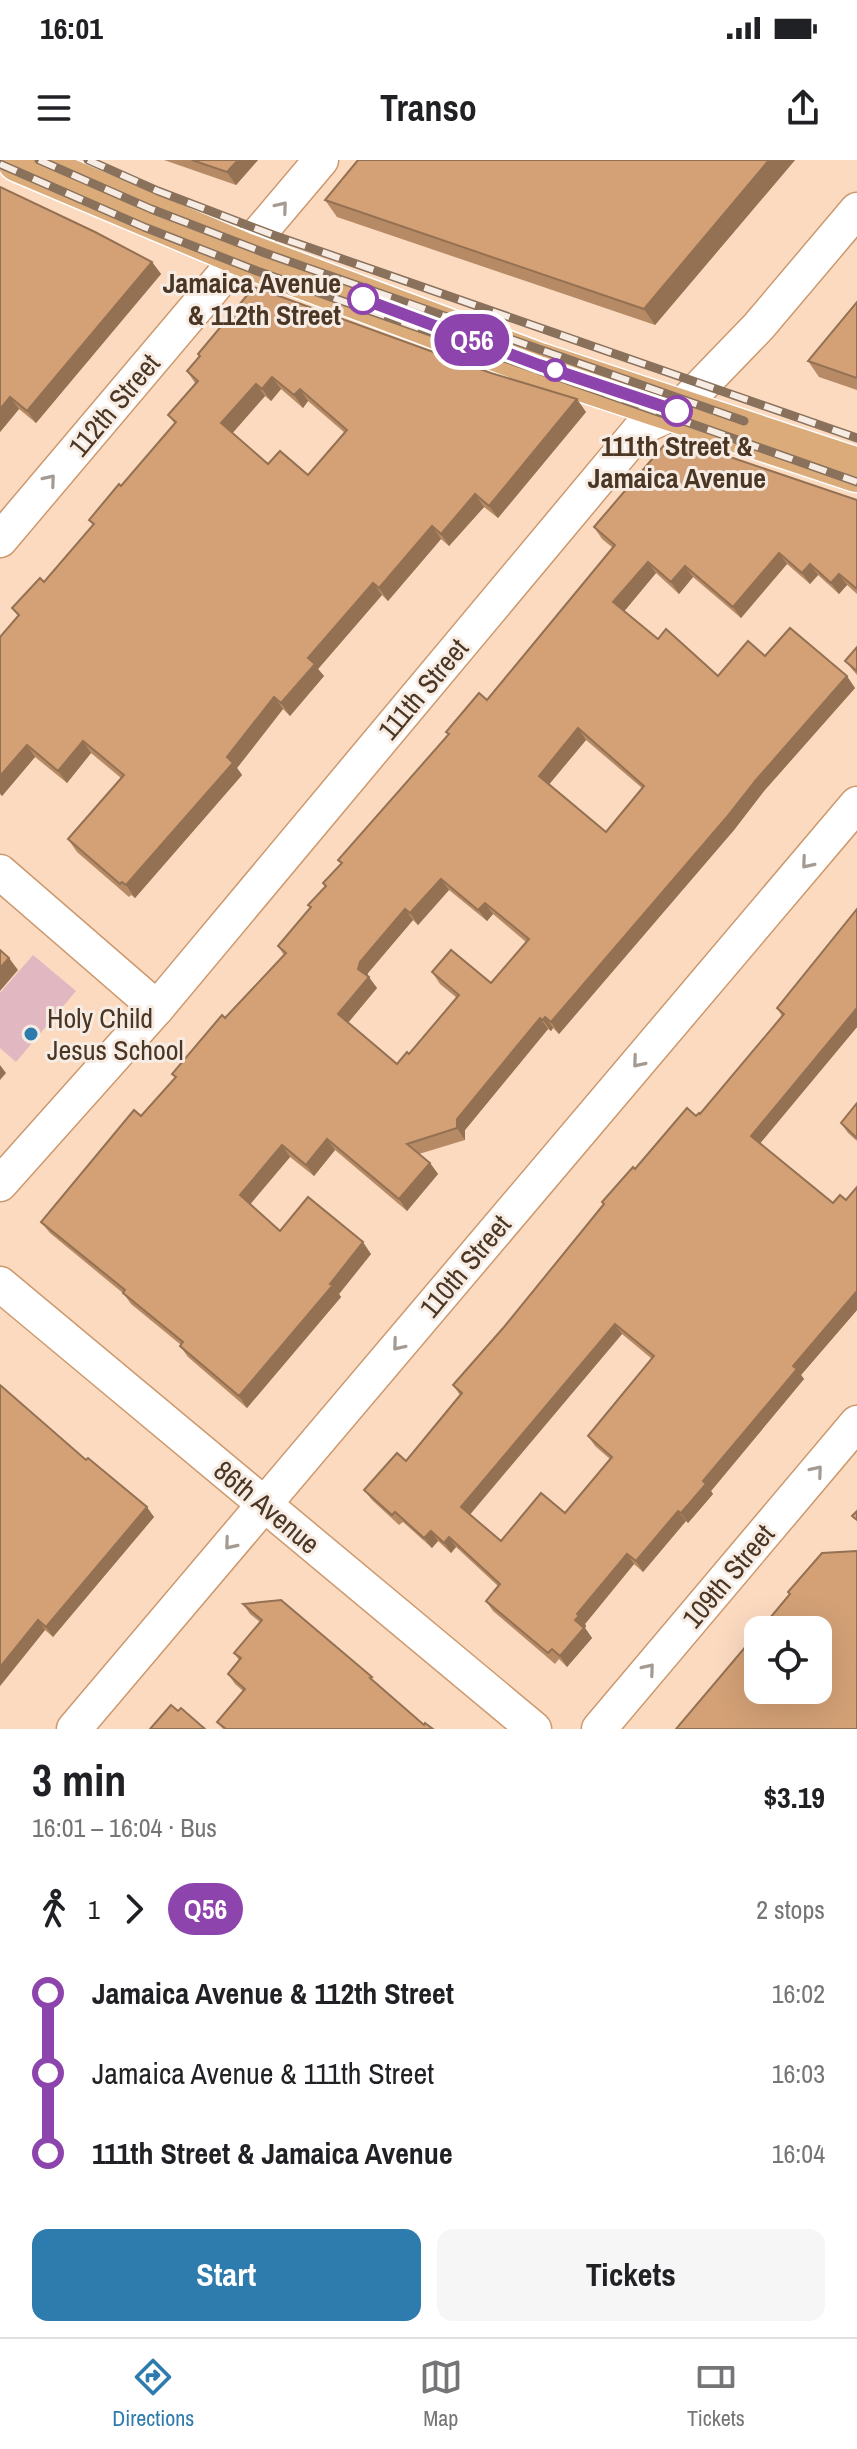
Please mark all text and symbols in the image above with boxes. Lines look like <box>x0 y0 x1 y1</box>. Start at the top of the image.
text: 16:01 <box>40 8 103 48</box>
text: Transo <box>380 84 477 132</box>
icon: menu <box>32 86 76 130</box>
icon: share <box>781 86 825 130</box>
one-way arrow <box>272 202 286 216</box>
place label: Jamaica Avenue & 112th Street <box>163 264 341 334</box>
marker: Jamaica Avenue & 112th Street <box>348 284 378 314</box>
line badge: Q56 <box>426 314 518 366</box>
text: Q56 <box>450 321 494 359</box>
street label: 112th Street <box>60 346 168 464</box>
unlabelled marker <box>544 359 566 381</box>
marker: 111th Street & Jamaica Avenue <box>662 396 692 426</box>
place label: 111th Street & Jamaica Avenue <box>588 427 766 497</box>
one-way arrow <box>40 475 55 489</box>
street label: 111th Street <box>369 630 477 748</box>
one-way arrow <box>802 854 816 869</box>
place label: Holy Child Jesus School <box>47 999 184 1069</box>
marker: Holy Child Jesus School <box>22 1025 40 1043</box>
one-way arrow <box>633 1052 648 1067</box>
street label: 110th Street <box>411 1207 519 1325</box>
one-way arrow <box>393 1336 408 1351</box>
street label: 86th Avenue <box>206 1452 328 1562</box>
one-way arrow <box>807 1465 822 1480</box>
street label: 109th Street <box>673 1516 783 1636</box>
one-way arrow <box>225 1535 240 1549</box>
map controls <box>744 1616 832 1704</box>
button: locate <box>744 1616 832 1704</box>
one-way arrow <box>639 1664 654 1679</box>
text: 3 min <box>32 1750 126 1810</box>
text: $3.19 <box>763 1777 825 1817</box>
text: 16:01 – 16:04 · Bus <box>32 1810 217 1845</box>
icon: walk <box>32 1887 76 1931</box>
icon: forward <box>112 1887 156 1931</box>
text: Q56 <box>184 1890 227 1928</box>
text: 1 <box>88 1892 100 1927</box>
text: 2 stops <box>756 1892 825 1927</box>
text: Jamaica Avenue & 112th Street <box>92 1973 454 2013</box>
text: 16:02 <box>772 1976 825 2011</box>
text: Jamaica Avenue & 111th Street <box>92 2053 434 2093</box>
text: 16:03 <box>772 2056 825 2091</box>
text: 111th Street & Jamaica Avenue <box>92 2133 453 2173</box>
text: 16:04 <box>772 2136 825 2171</box>
button: Start <box>32 2229 421 2321</box>
button: Tickets <box>437 2229 825 2321</box>
tab: Directions <box>112 2355 194 2433</box>
tab: Map <box>419 2355 463 2433</box>
tab: Tickets <box>687 2355 745 2433</box>

